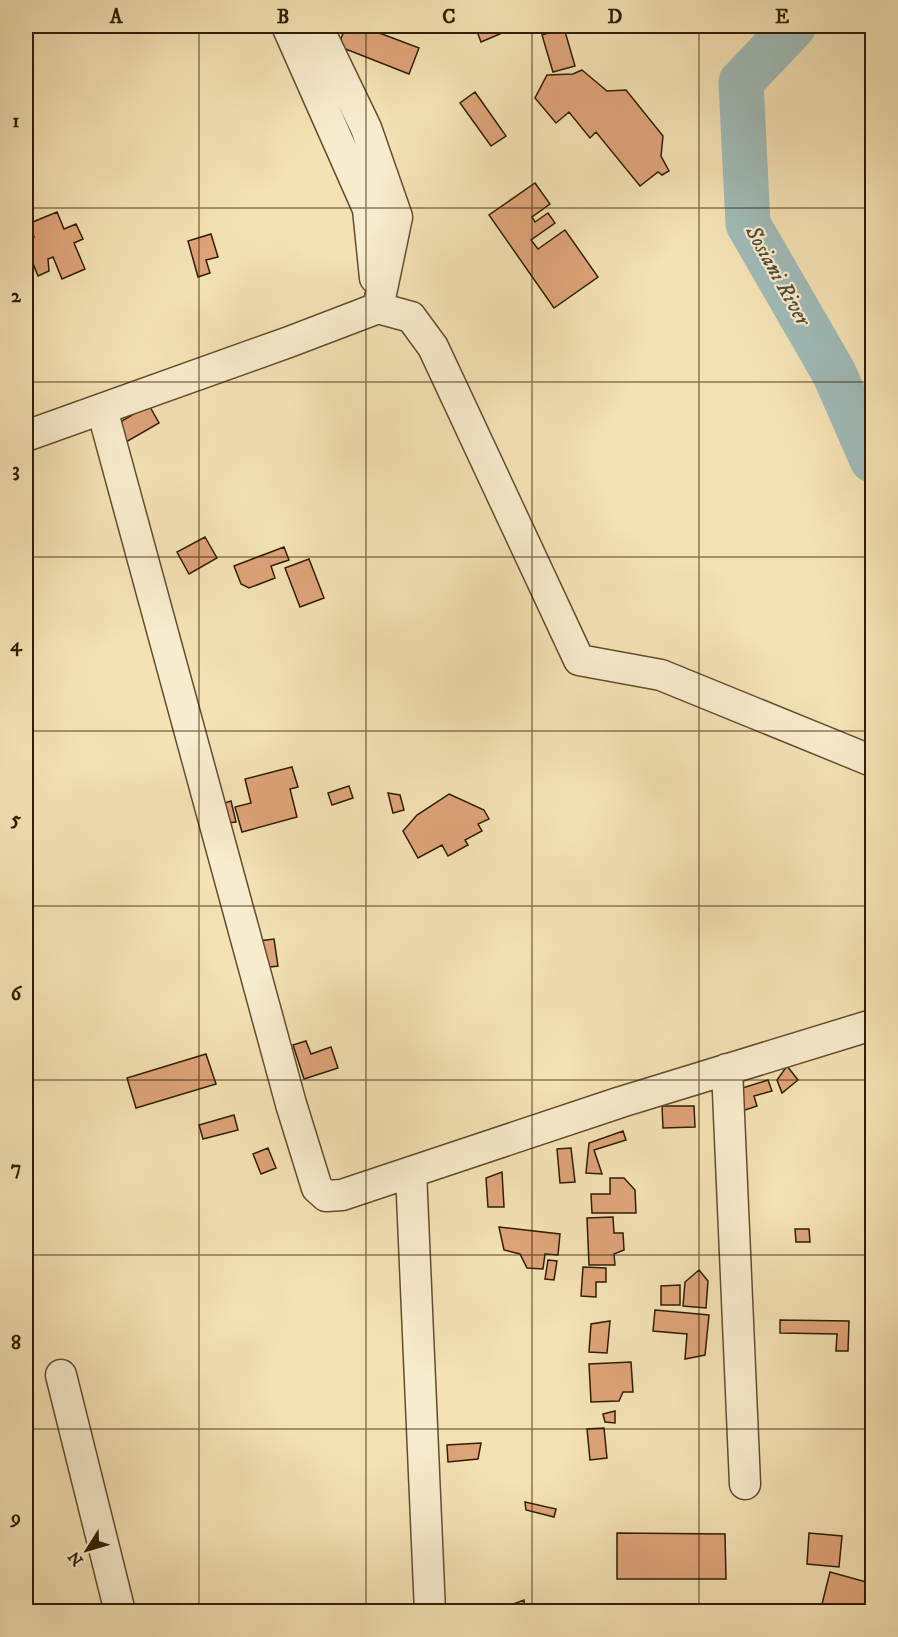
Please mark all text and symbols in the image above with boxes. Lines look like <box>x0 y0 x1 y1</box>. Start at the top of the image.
text: A <box>109 5 124 30</box>
text: B <box>277 5 289 30</box>
text: C <box>442 5 456 30</box>
text: D <box>608 5 623 30</box>
text: E <box>775 5 789 30</box>
text: 1 <box>12 109 20 134</box>
water label: Sosiani River <box>739 220 817 333</box>
text: 2 <box>11 284 22 309</box>
text: 3 <box>12 458 20 483</box>
text: 4 <box>10 633 23 658</box>
text: 5 <box>10 807 21 832</box>
text: 6 <box>11 982 23 1007</box>
text: 7 <box>11 1156 21 1181</box>
text: 8 <box>11 1331 21 1356</box>
text: 9 <box>9 1506 21 1531</box>
north arrow <box>57 1520 117 1580</box>
text: N <box>64 1547 88 1570</box>

